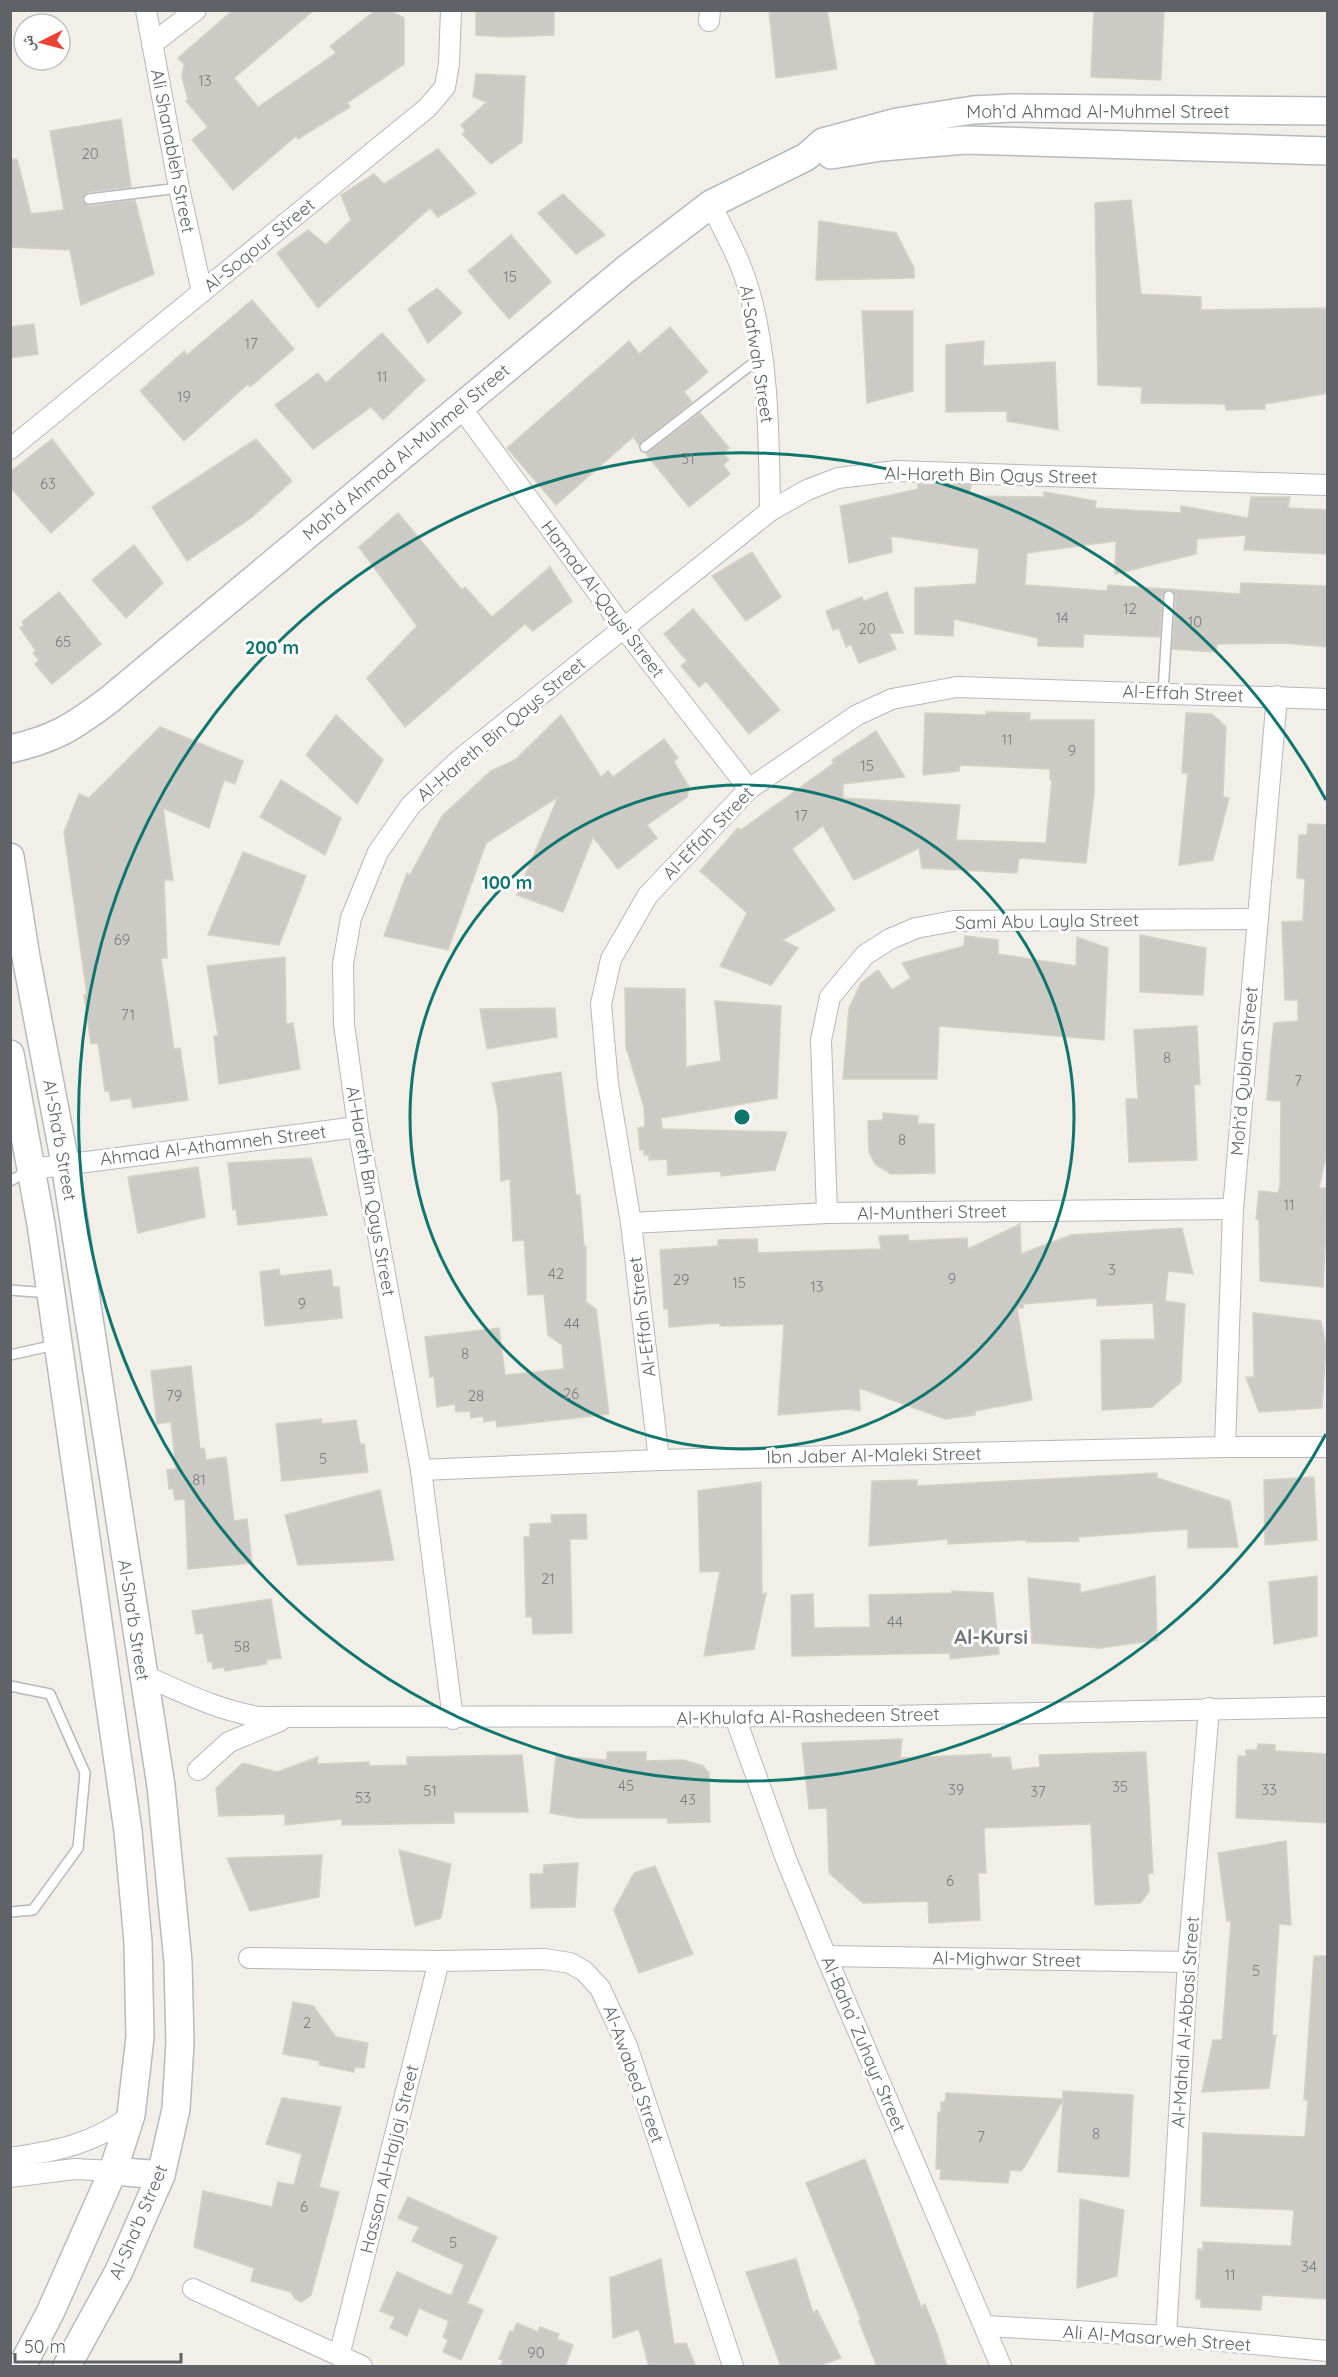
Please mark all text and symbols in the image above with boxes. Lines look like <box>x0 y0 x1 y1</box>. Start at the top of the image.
north arrow <box>12 12 72 72</box>
text: ش <box>16 34 38 53</box>
street label: Ali Shanableh Street <box>146 67 200 235</box>
house number: 13 <box>198 71 212 90</box>
street label: Moh’d Ahmad Al-Muhmel Street <box>966 100 1230 123</box>
house number: 20 <box>81 144 99 163</box>
street label: Al-Soqour Street <box>199 193 319 297</box>
house number: 15 <box>503 267 517 286</box>
street label: Al-Safwah Street <box>735 283 779 425</box>
house number: 17 <box>244 334 258 353</box>
street label: Moh’d Ahmad Al-Muhmel Street <box>298 359 514 545</box>
house number: 11 <box>376 367 388 386</box>
house number: 19 <box>177 387 191 406</box>
house number: 31 <box>681 449 695 468</box>
street label: Al-Hareth Bin Qays Street <box>884 462 1098 488</box>
house number: 63 <box>40 474 56 493</box>
street label: Hamad Al-Qaysi Street <box>536 516 670 682</box>
house number: 12 <box>1123 599 1137 618</box>
house number: 14 <box>1055 608 1069 627</box>
house number: 10 <box>1188 612 1202 631</box>
house number: 20 <box>858 619 876 638</box>
house number: 65 <box>55 632 71 651</box>
text: 200 m <box>245 636 299 659</box>
street label: Al-Hareth Bin Qays Street <box>412 652 590 806</box>
street label: Al-Effah Street <box>1122 679 1244 707</box>
house number: 11 <box>1001 730 1013 749</box>
house number: 9 <box>1068 741 1076 760</box>
house number: 15 <box>860 756 874 775</box>
street label: Al-Effah Street <box>658 781 758 885</box>
house number: 17 <box>794 806 808 825</box>
text: 100 m <box>482 871 532 894</box>
street label: Sami Abu Layla Street <box>955 908 1139 934</box>
house number: 69 <box>114 930 130 949</box>
street label: Moh’d Qublan Street <box>1225 985 1263 1157</box>
house number: 71 <box>121 1005 135 1024</box>
house number: 8 <box>1163 1048 1171 1067</box>
house number: 7 <box>1294 1071 1302 1090</box>
street label: Al-Sha'b Street <box>38 1078 82 1202</box>
street label: Al-Hareth Bin Qays Street <box>341 1084 401 1298</box>
centre of rings <box>732 1107 752 1127</box>
street label: Ahmad Al-Athamneh Street <box>98 1120 328 1170</box>
house number: 8 <box>898 1130 906 1149</box>
house number: 11 <box>1283 1195 1295 1214</box>
street label: Al-Muntheri Street <box>857 1199 1007 1225</box>
street label: Al-Effah Street <box>623 1255 661 1379</box>
house number: 3 <box>1108 1260 1116 1279</box>
house number: 42 <box>548 1264 564 1283</box>
house number: 9 <box>948 1269 956 1288</box>
house number: 29 <box>673 1270 689 1289</box>
house number: 15 <box>732 1273 746 1292</box>
house number: 13 <box>810 1277 824 1296</box>
house number: 9 <box>298 1294 306 1313</box>
house number: 44 <box>564 1314 580 1333</box>
house number: 8 <box>461 1344 469 1363</box>
house number: 26 <box>563 1384 579 1403</box>
house number: 79 <box>166 1386 182 1405</box>
house number: 28 <box>468 1386 484 1405</box>
street label: Ibn Jaber Al-Maleki Street <box>766 1442 982 1468</box>
house number: 5 <box>319 1449 327 1468</box>
house number: 81 <box>192 1470 206 1489</box>
street label: Al-Sha'b Street <box>113 1558 155 1682</box>
house number: 21 <box>541 1569 555 1588</box>
house number: 44 <box>887 1612 903 1631</box>
district label: Al-Kursi <box>954 1624 1028 1649</box>
house number: 58 <box>234 1637 250 1656</box>
street label: Al-Khulafa Al-Rashedeen Street <box>676 1702 940 1730</box>
house number: 45 <box>618 1776 634 1795</box>
house number: 35 <box>1112 1777 1128 1796</box>
house number: 39 <box>948 1780 964 1799</box>
house number: 33 <box>1261 1780 1277 1799</box>
house number: 51 <box>423 1781 437 1800</box>
house number: 37 <box>1030 1782 1046 1801</box>
house number: 53 <box>355 1788 371 1807</box>
house number: 43 <box>680 1790 696 1809</box>
house number: 6 <box>946 1871 954 1890</box>
street label: Al-Mahdi Al-Abbasi Street <box>1166 1915 1204 2129</box>
street label: Al-Mighwar Street <box>933 1946 1081 1972</box>
street label: Al-Baha’ Zuhayr Street <box>816 1952 912 2136</box>
house number: 5 <box>1252 1961 1260 1980</box>
street label: Al-Awabed Street <box>598 2002 670 2146</box>
house number: 2 <box>303 2013 311 2032</box>
street label: Hassan Al-Hajjaj Street <box>354 2062 424 2256</box>
house number: 8 <box>1092 2124 1100 2143</box>
house number: 7 <box>977 2127 985 2146</box>
street label: Al-Sha'b Street <box>103 2161 173 2283</box>
house number: 6 <box>300 2197 308 2216</box>
house number: 5 <box>449 2233 457 2252</box>
house number: 34 <box>1301 2257 1317 2276</box>
house number: 11 <box>1224 2265 1236 2284</box>
street label: Ali Al-Masarweh Street <box>1062 2320 1252 2356</box>
scale bar <box>15 2326 182 2364</box>
text: 50 m <box>24 2335 66 2358</box>
house number: 90 <box>527 2343 545 2362</box>

